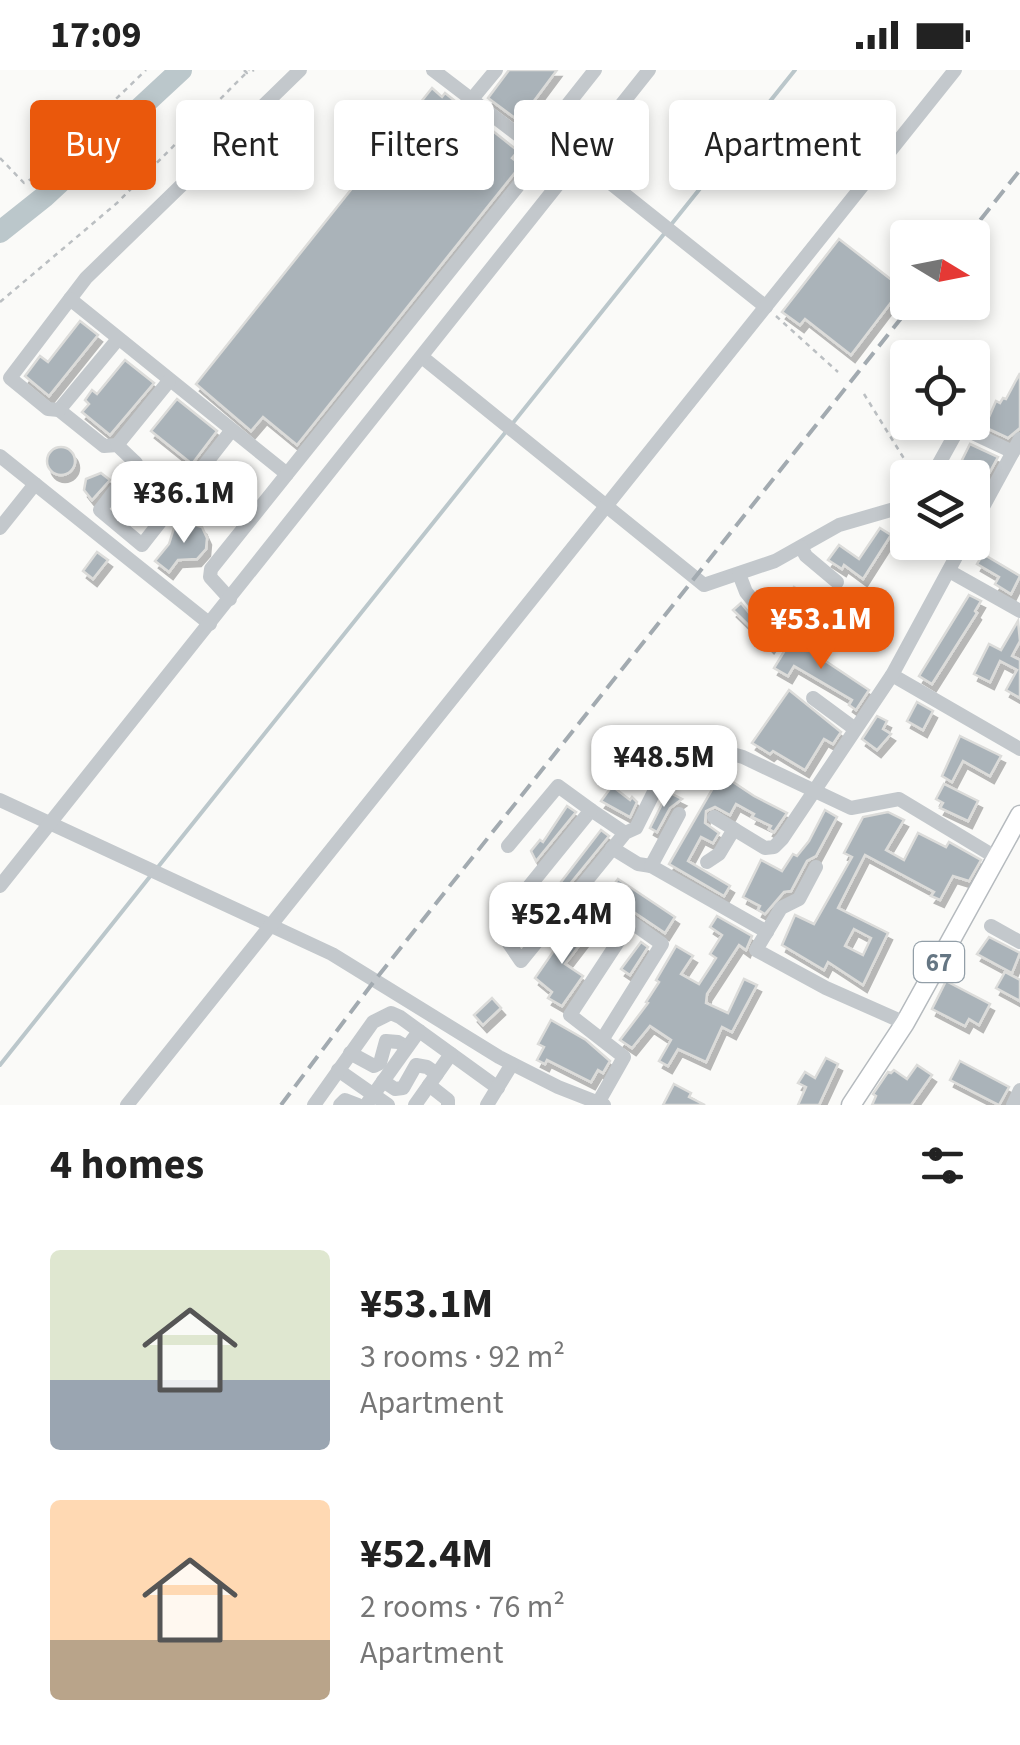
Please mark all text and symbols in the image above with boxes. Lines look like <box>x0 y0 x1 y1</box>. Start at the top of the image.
text: 17:09 <box>50 8 142 62</box>
chip: Buy <box>30 100 156 190</box>
chip: Rent <box>176 100 314 190</box>
chip: Filters <box>334 100 494 190</box>
chip: New <box>514 100 649 190</box>
chip: Apartment <box>669 100 896 190</box>
north arrow <box>890 220 990 320</box>
map controls <box>890 220 990 560</box>
button: locate <box>890 340 990 440</box>
button: layers <box>890 460 990 560</box>
pin: ¥36.1M <box>103 461 265 546</box>
text: ¥36.1M <box>133 470 235 516</box>
pin: ¥53.1M <box>740 587 902 672</box>
text: ¥53.1M <box>770 596 872 642</box>
pin: ¥48.5M <box>583 725 745 810</box>
text: ¥48.5M <box>613 734 715 780</box>
pin: ¥52.4M <box>481 882 643 967</box>
text: ¥52.4M <box>511 891 613 937</box>
road number: 67 <box>914 942 964 982</box>
text: 4 homes <box>50 1135 204 1195</box>
icon: filters <box>915 1138 970 1193</box>
text: ¥53.1M <box>360 1274 493 1334</box>
icon: home <box>130 1290 250 1410</box>
text: 3 rooms · 92 m² <box>360 1334 565 1380</box>
text: Apartment <box>360 1380 503 1426</box>
text: ¥52.4M <box>360 1524 493 1584</box>
icon: home <box>130 1540 250 1660</box>
text: 2 rooms · 76 m² <box>360 1584 565 1630</box>
text: Apartment <box>360 1630 503 1676</box>

